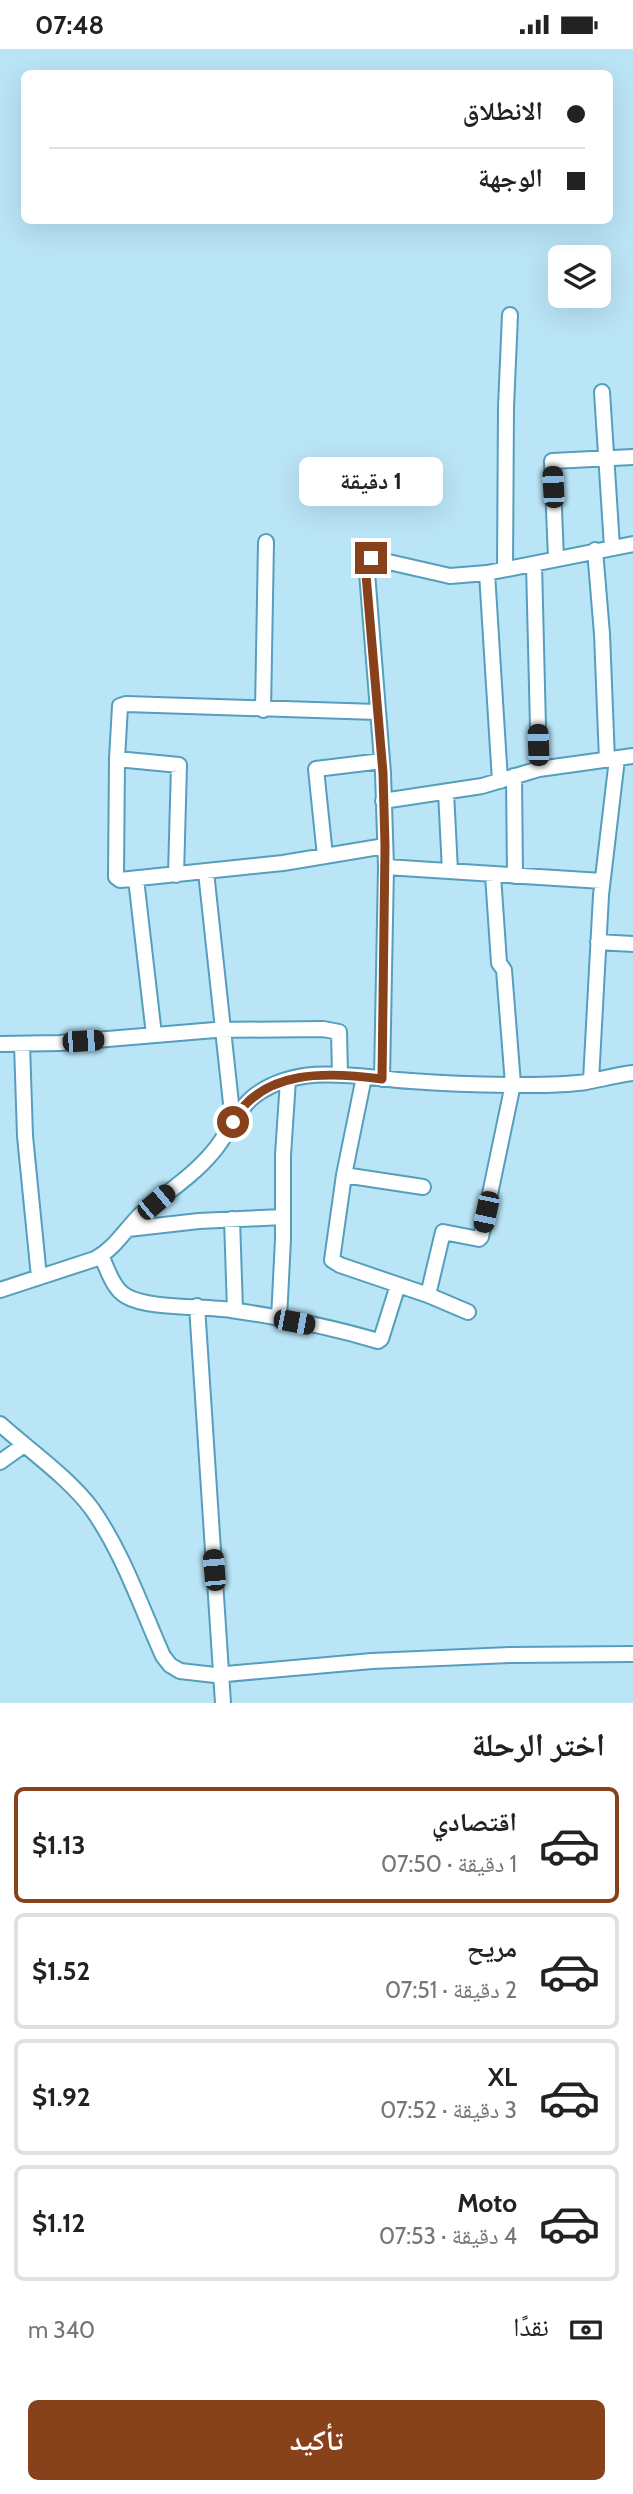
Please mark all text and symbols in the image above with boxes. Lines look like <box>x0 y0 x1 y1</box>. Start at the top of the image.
text: 07:48 <box>35 9 104 41</box>
text: الانطلاق <box>463 95 543 127</box>
text: الوجهة <box>478 162 543 194</box>
map controls <box>548 245 611 308</box>
button: layers <box>548 245 611 308</box>
callout: 1 دقيقة <box>299 456 443 505</box>
car <box>542 465 565 509</box>
text: 1 دقيقة <box>340 467 402 495</box>
route end <box>355 542 387 574</box>
car <box>527 724 550 766</box>
car <box>62 1029 105 1053</box>
route start <box>217 1106 249 1138</box>
car <box>134 1180 179 1224</box>
car <box>472 1189 501 1235</box>
car <box>272 1308 317 1336</box>
car <box>202 1548 227 1592</box>
text: اختر الرحلة <box>472 1725 605 1764</box>
text: اقتصادي <box>432 1806 517 1838</box>
icon: car <box>538 1814 601 1877</box>
text: $1.13 <box>32 1829 86 1861</box>
text: 1 دقيقة · 07:50 <box>381 1850 517 1878</box>
text: مريح <box>467 1932 517 1964</box>
icon: car <box>538 1940 601 2003</box>
text: $1.52 <box>32 1955 90 1987</box>
text: 2 دقيقة · 07:51 <box>385 1976 517 2004</box>
text: XL <box>488 2061 517 2093</box>
icon: car <box>538 2066 601 2129</box>
text: $1.92 <box>32 2081 90 2113</box>
text: 3 دقيقة · 07:52 <box>380 2096 517 2124</box>
text: Moto <box>457 2187 517 2219</box>
icon: car <box>538 2192 601 2255</box>
text: $1.12 <box>32 2207 85 2239</box>
text: 4 دقيقة · 07:53 <box>379 2222 517 2250</box>
text: نقدًا <box>513 2311 549 2343</box>
icon: cash <box>567 2311 605 2349</box>
text: 340 m <box>28 2316 95 2344</box>
button: تأكيد <box>28 2400 605 2480</box>

